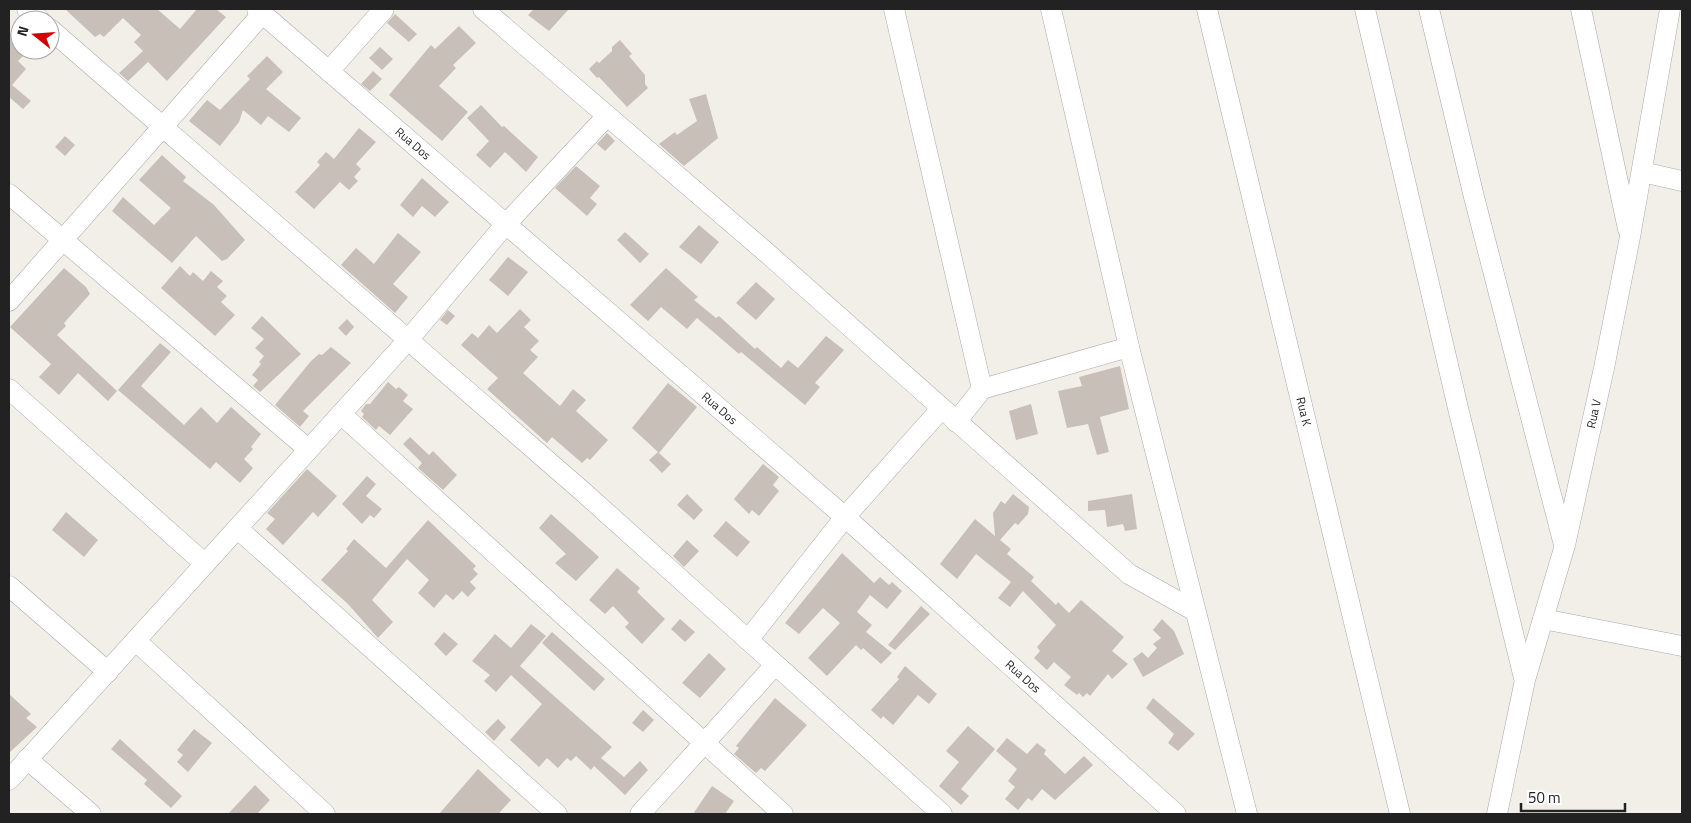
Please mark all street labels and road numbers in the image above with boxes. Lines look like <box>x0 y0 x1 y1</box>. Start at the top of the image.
street label: Rua Dos <box>391 122 436 165</box>
street label: Rua Dos <box>698 387 742 429</box>
street label: Rua K <box>1291 395 1317 428</box>
street label: Rua V <box>1581 397 1606 430</box>
street label: Rua Dos <box>1001 655 1045 698</box>

